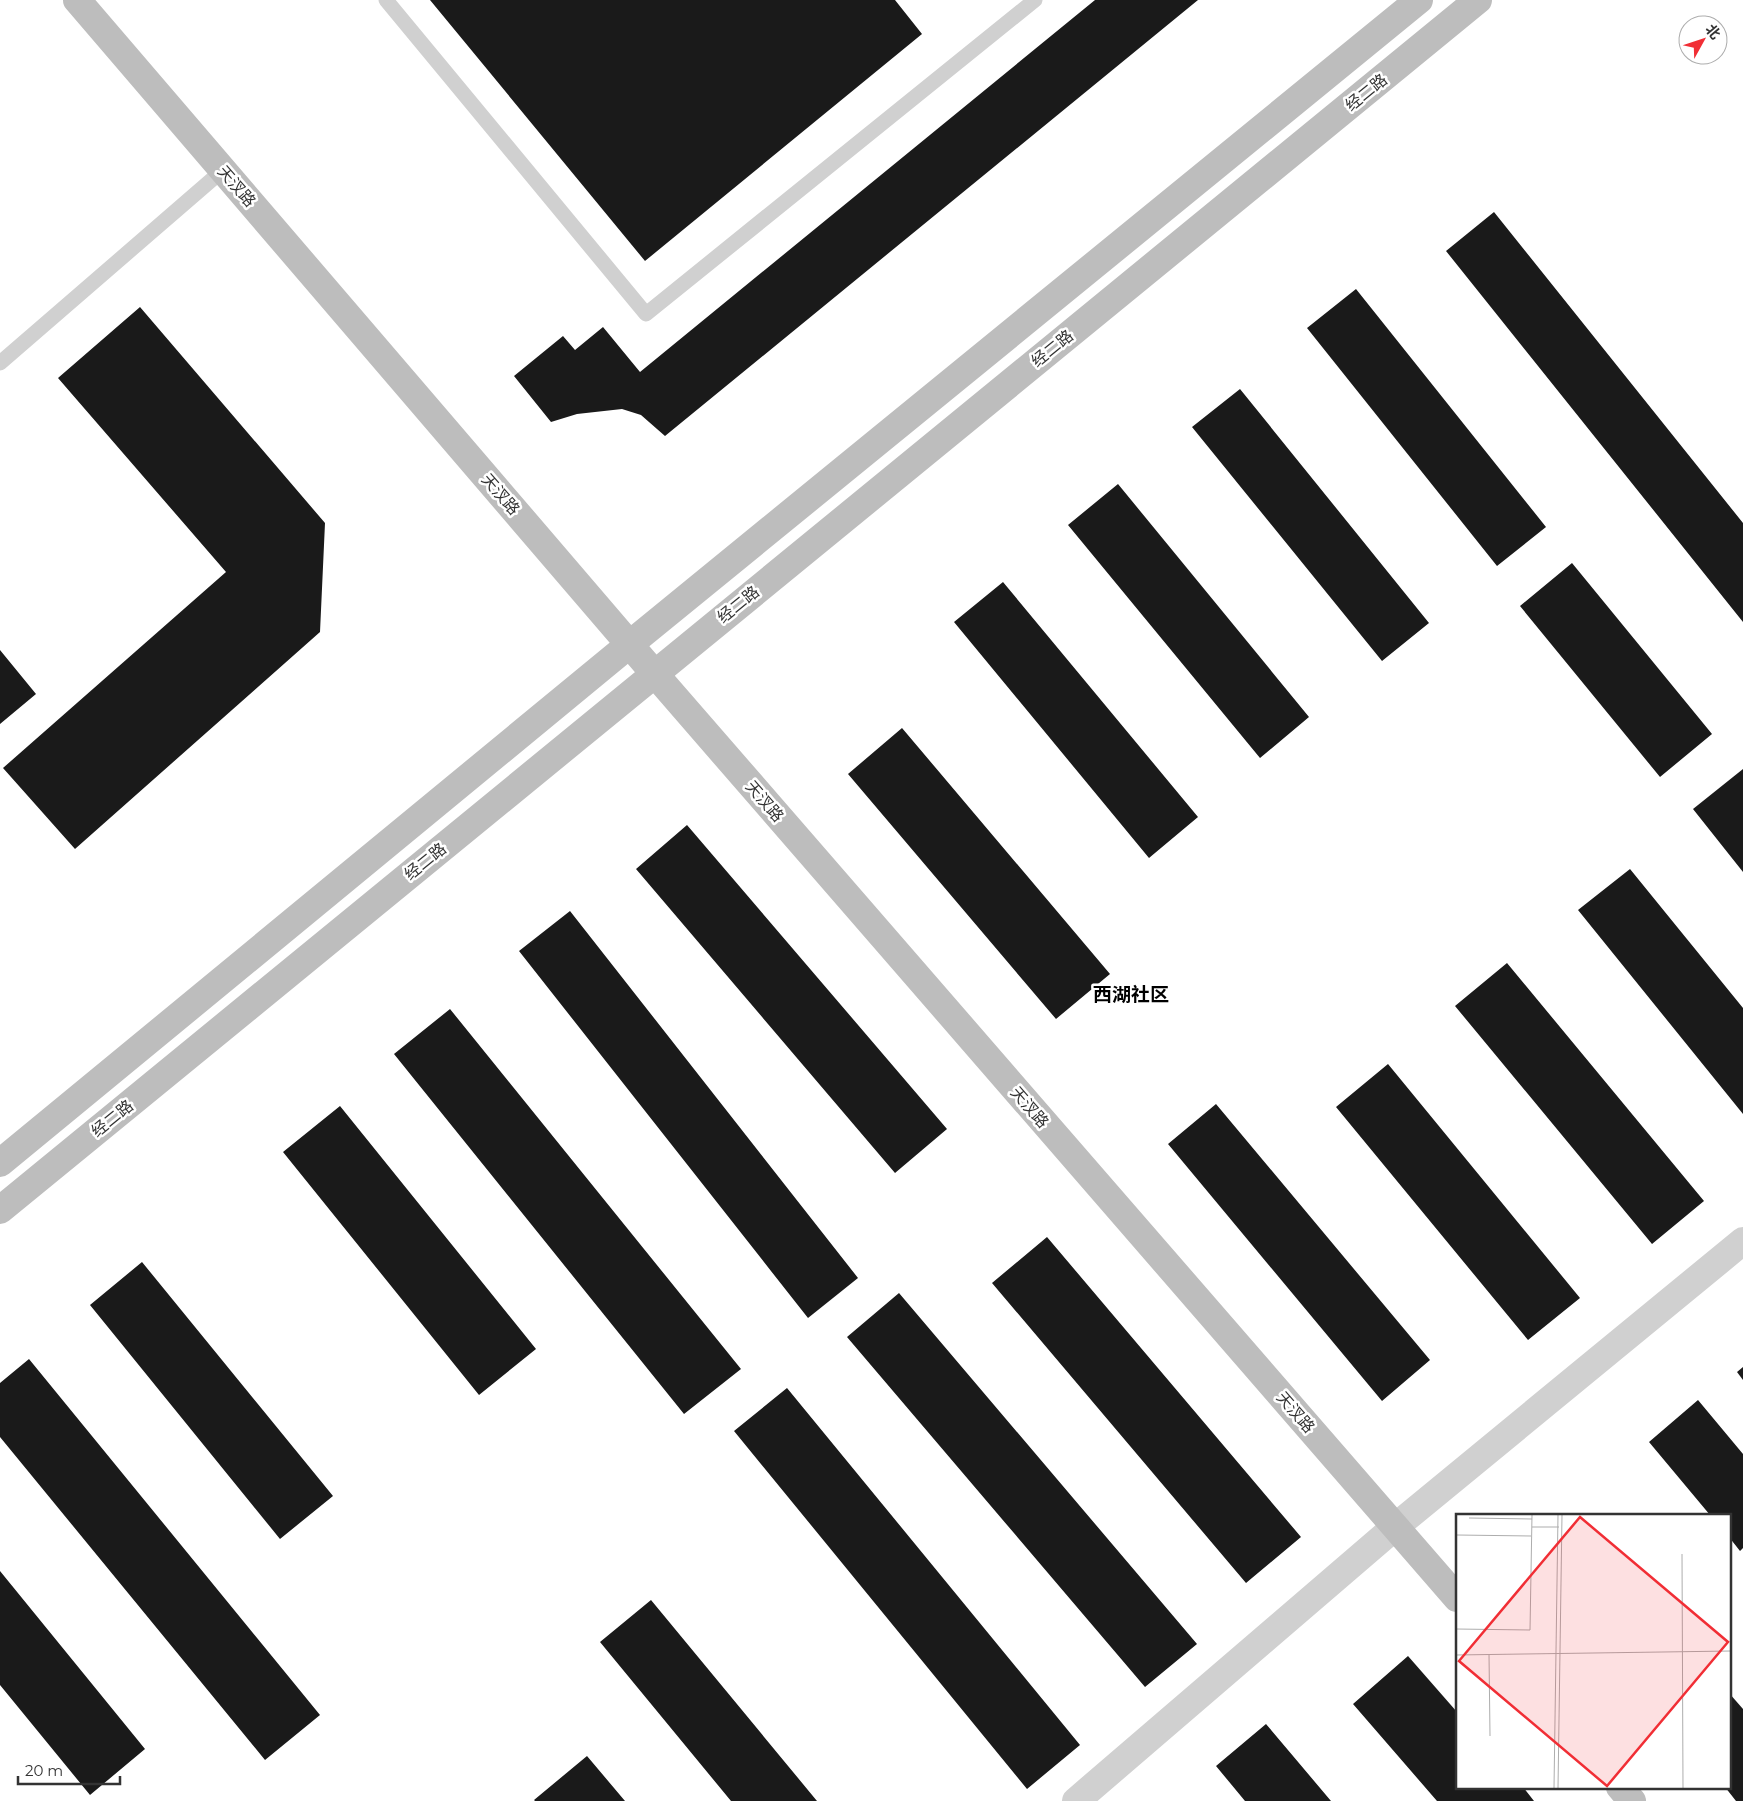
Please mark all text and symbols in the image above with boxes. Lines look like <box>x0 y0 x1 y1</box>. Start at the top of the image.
north arrow <box>1678 15 1728 65</box>
text: 北 <box>1702 20 1724 43</box>
street label: 经二路 <box>1342 70 1391 115</box>
street label: 天汊路 <box>214 162 260 211</box>
street label: 经二路 <box>1028 326 1077 371</box>
street label: 天汊路 <box>478 470 524 519</box>
street label: 经二路 <box>714 582 763 627</box>
street label: 天汊路 <box>742 777 788 826</box>
street label: 经二路 <box>401 839 450 884</box>
district label: 西湖社区 <box>1093 983 1169 1006</box>
street label: 天汊路 <box>1007 1083 1053 1132</box>
street label: 经二路 <box>88 1096 137 1141</box>
street label: 天汊路 <box>1273 1388 1319 1437</box>
inset map <box>1456 1514 1730 1788</box>
scale bar <box>18 1754 120 1786</box>
text: 20 m <box>25 1761 63 1780</box>

